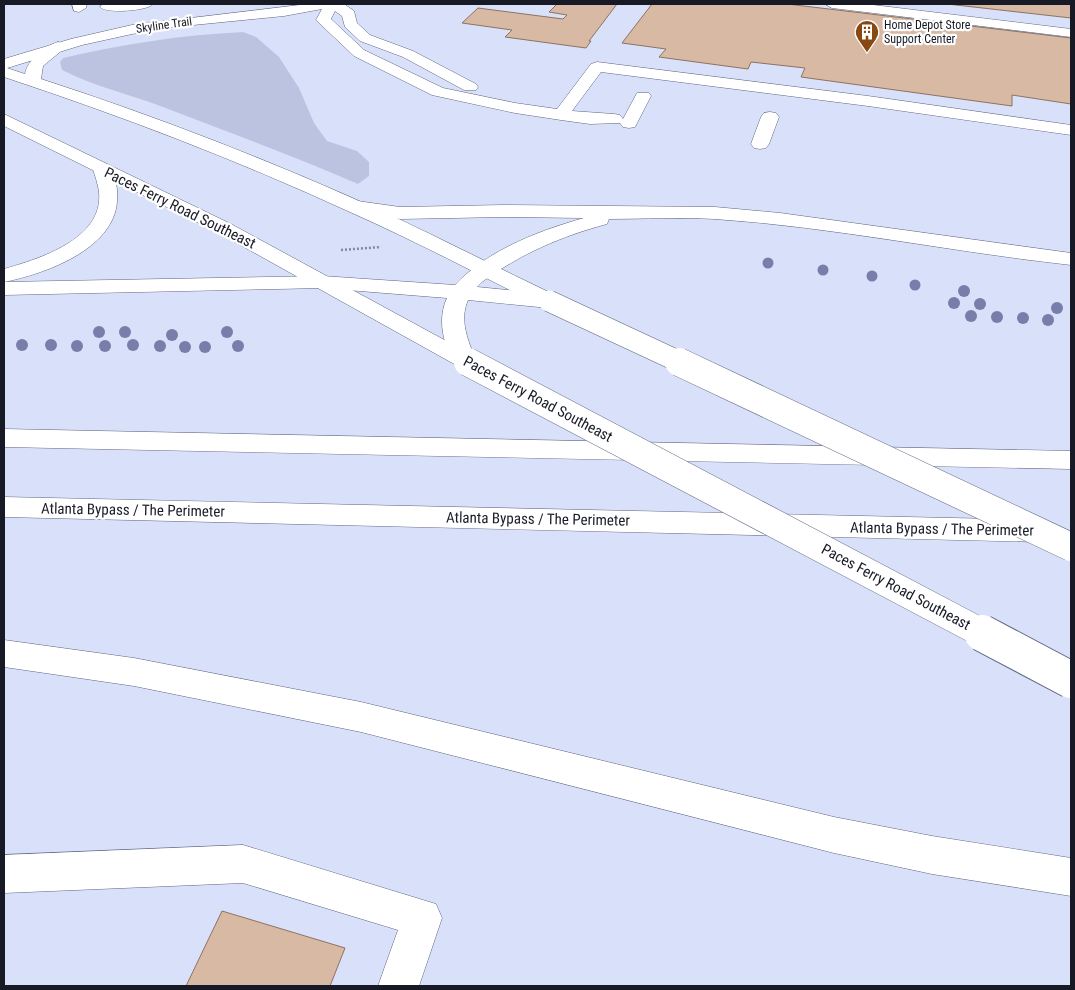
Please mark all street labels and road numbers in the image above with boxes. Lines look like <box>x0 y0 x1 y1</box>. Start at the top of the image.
street label: Skyline Trail <box>135 14 193 36</box>
street label: Paces Ferry Road Southeast <box>101 164 259 252</box>
street label: Paces Ferry Road Southeast <box>460 352 616 446</box>
street label: Atlanta Bypass / The Perimeter <box>41 499 226 521</box>
street label: Atlanta Bypass / The Perimeter <box>446 508 631 530</box>
street label: Atlanta Bypass / The Perimeter <box>850 518 1035 540</box>
street label: Paces Ferry Road Southeast <box>818 540 974 634</box>

